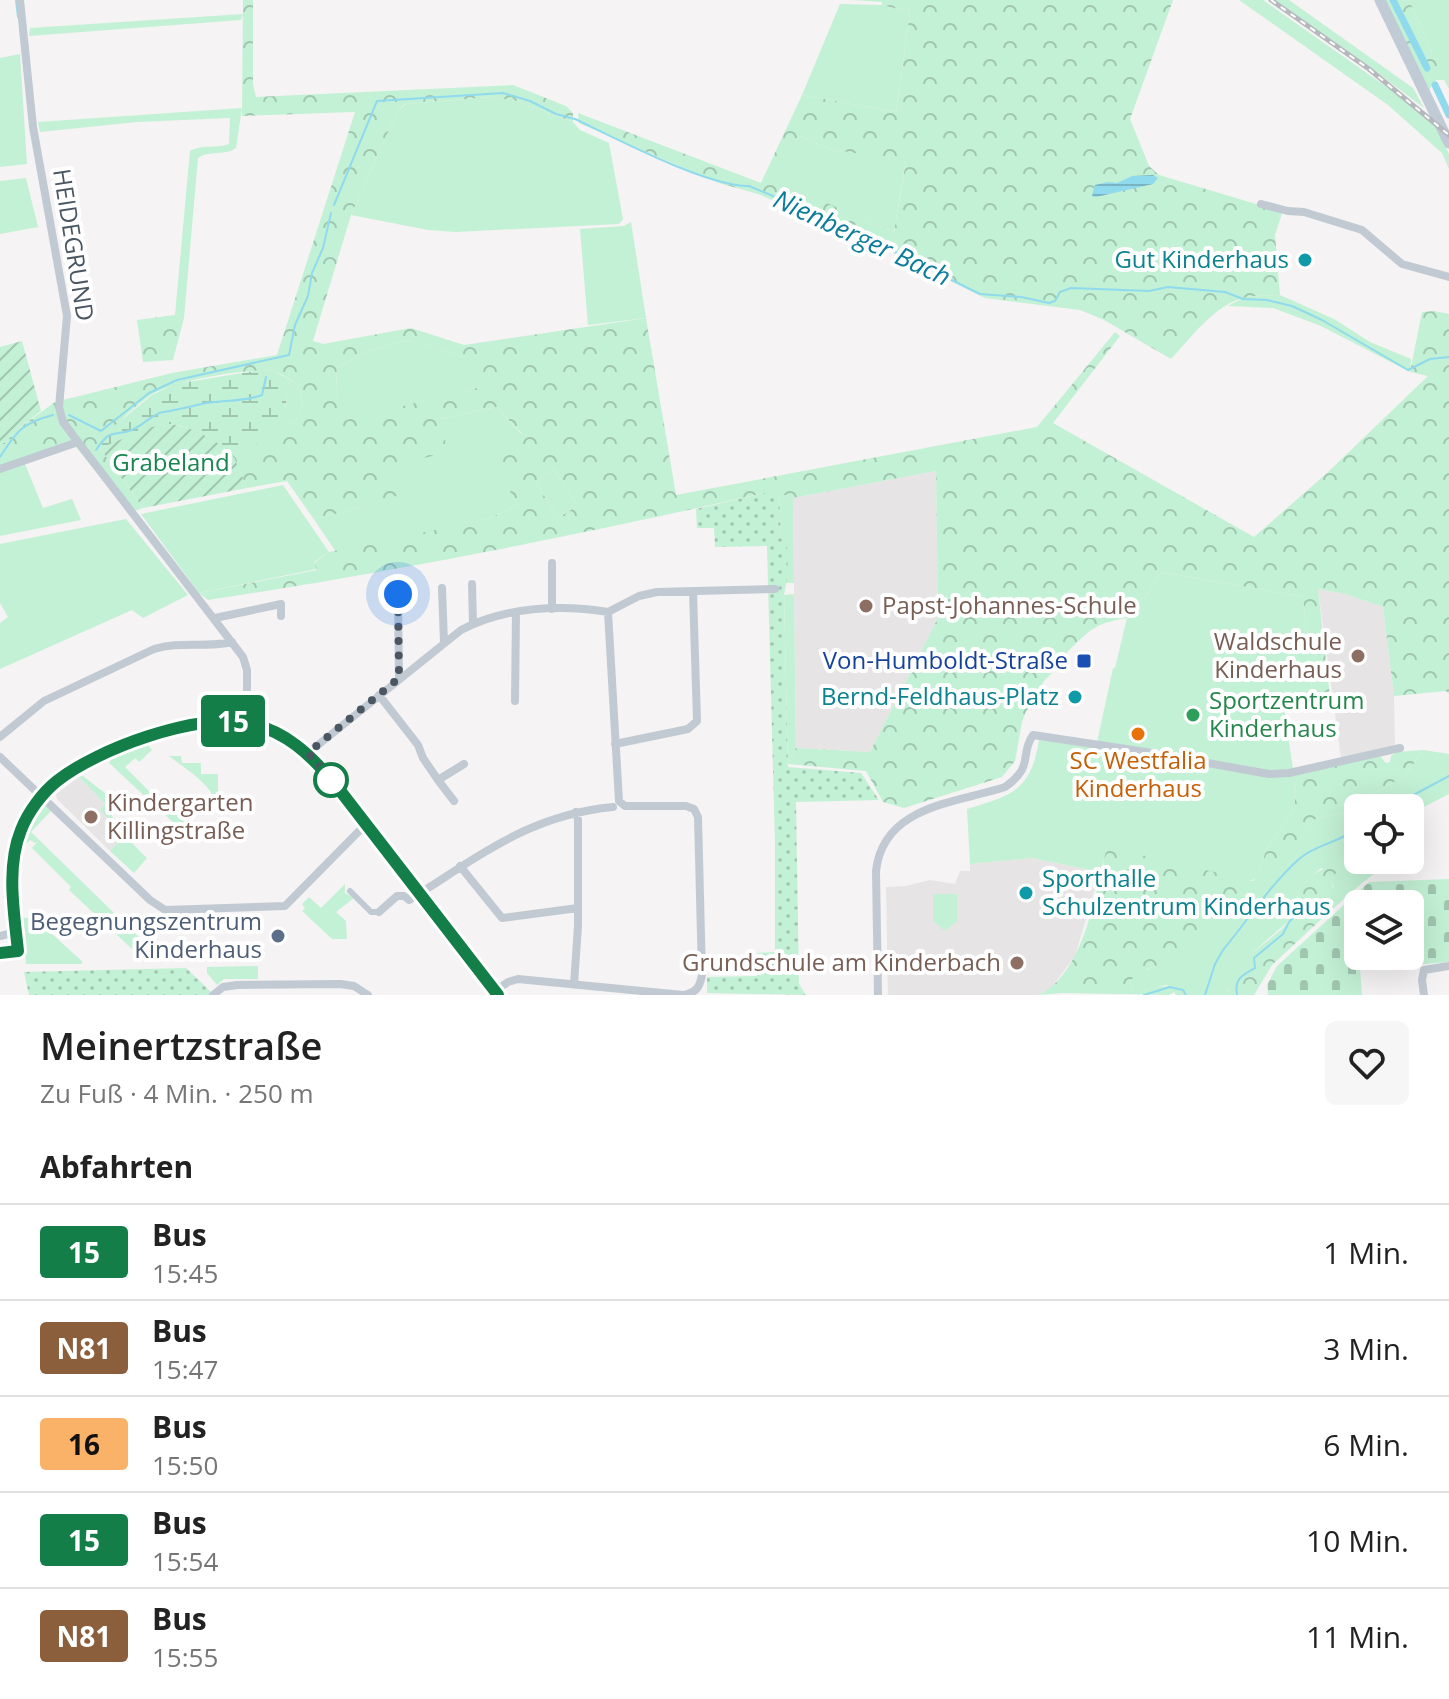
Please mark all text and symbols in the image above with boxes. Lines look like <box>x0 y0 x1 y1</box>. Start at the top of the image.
street label: HEIDEGRUND <box>46 166 103 323</box>
water label: Nienberger Bach <box>768 180 957 294</box>
place label: Gut Kinderhaus <box>1114 242 1289 275</box>
marker: Gut Kinderhaus <box>1296 251 1314 269</box>
park label: Grabeland <box>112 445 230 478</box>
your location <box>378 574 418 614</box>
place label: Papst-Johannes-Schule <box>882 588 1137 621</box>
marker: Papst-Johannes-Schule <box>857 597 875 615</box>
place label: Waldschule Kinderhaus <box>1214 624 1342 685</box>
place label: Von-Humboldt-Straße <box>823 643 1068 676</box>
marker: Waldschule Kinderhaus <box>1349 647 1367 665</box>
marker: Von-Humboldt-Straße <box>1075 652 1093 670</box>
place label: Bernd-Feldhaus-Platz <box>821 679 1059 712</box>
place label: Sportzentrum Kinderhaus <box>1209 683 1364 744</box>
marker: Bernd-Feldhaus-Platz <box>1066 688 1084 706</box>
line badge: 15 <box>197 695 269 747</box>
text: 15 <box>217 702 249 740</box>
marker: Sportzentrum Kinderhaus <box>1184 706 1202 724</box>
marker: SC Westfalia Kinderhaus <box>1129 725 1147 743</box>
place label: SC Westfalia Kinderhaus <box>1069 743 1207 804</box>
unlabelled marker <box>314 763 348 797</box>
place label: Kindergarten Killingstraße <box>107 785 253 846</box>
map controls <box>1344 794 1424 970</box>
button: locate <box>1344 794 1424 874</box>
marker: Kindergarten Killingstraße <box>82 808 100 826</box>
place label: Sporthalle Schulzentrum Kinderhaus <box>1042 861 1331 922</box>
marker: Sporthalle Schulzentrum Kinderhaus <box>1017 884 1035 902</box>
button: layers <box>1344 890 1424 970</box>
place label: Begegnungszentrum Kinderhaus <box>30 904 262 965</box>
marker: Begegnungszentrum Kinderhaus <box>269 927 287 945</box>
place label: Grundschule am Kinderbach <box>682 945 1001 978</box>
marker: Grundschule am Kinderbach <box>1008 954 1026 972</box>
text: Meinertzstraße <box>40 1019 322 1071</box>
button: heart <box>1325 1021 1409 1105</box>
text: Zu Fuß · 4 Min. · 250 m <box>40 1075 314 1111</box>
text: Abfahrten <box>40 1146 193 1187</box>
text: Bus <box>152 1214 207 1255</box>
text: 1 Min. <box>1323 1232 1409 1273</box>
text: 15 <box>68 1233 100 1271</box>
text: 15:45 <box>152 1255 218 1291</box>
text: Bus <box>152 1310 207 1351</box>
text: 3 Min. <box>1323 1328 1409 1369</box>
text: N81 <box>57 1329 111 1367</box>
text: 15:47 <box>152 1351 218 1387</box>
text: Bus <box>152 1406 207 1447</box>
text: 6 Min. <box>1323 1424 1409 1465</box>
text: 16 <box>68 1425 100 1463</box>
text: 15:50 <box>152 1447 218 1483</box>
text: Bus <box>152 1502 207 1543</box>
text: 10 Min. <box>1306 1520 1409 1561</box>
text: 15 <box>68 1521 100 1559</box>
text: 15:54 <box>152 1543 218 1579</box>
text: Bus <box>152 1598 207 1639</box>
text: 11 Min. <box>1306 1616 1409 1657</box>
text: N81 <box>57 1617 111 1655</box>
text: 15:55 <box>152 1639 218 1675</box>

